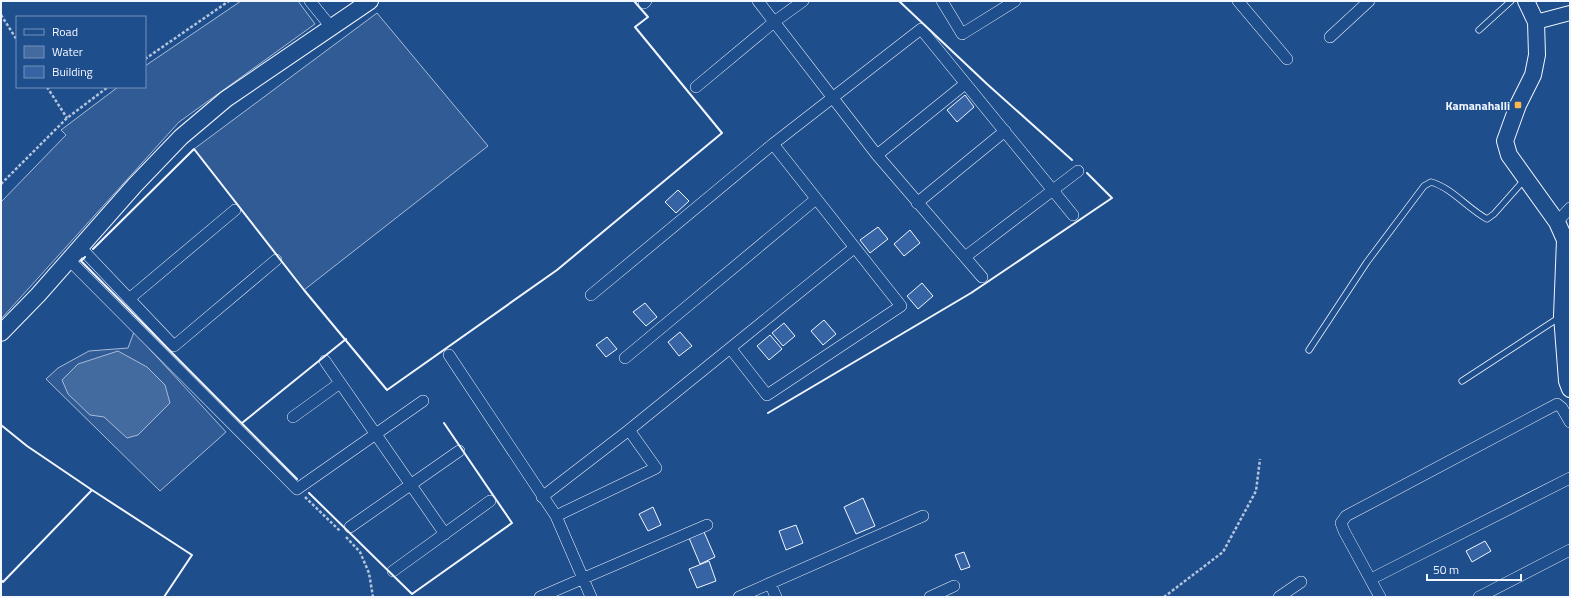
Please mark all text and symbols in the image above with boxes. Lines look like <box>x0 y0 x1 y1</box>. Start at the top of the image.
legend <box>16 16 146 88</box>
text: Road <box>52 22 78 41</box>
text: Water <box>52 42 83 61</box>
text: Building <box>52 62 93 81</box>
place label: Kamanahalli <box>1445 96 1510 115</box>
marker: Kamanahalli <box>1513 100 1523 110</box>
scale bar <box>1427 556 1521 582</box>
text: 50 m <box>1433 560 1459 579</box>

